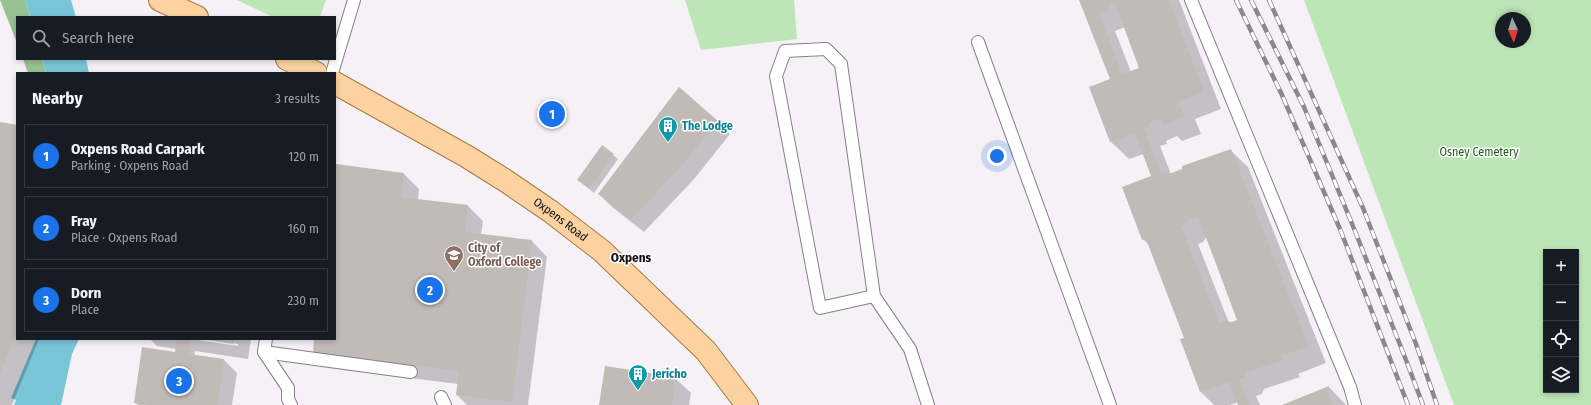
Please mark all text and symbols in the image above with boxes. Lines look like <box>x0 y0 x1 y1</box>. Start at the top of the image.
north arrow <box>1495 12 1531 48</box>
search box <box>16 16 336 60</box>
icon: search <box>30 27 52 49</box>
text: Search here <box>62 29 134 47</box>
text: Nearby <box>32 88 83 109</box>
text: 3 results <box>275 91 320 106</box>
pin: 1 <box>539 99 565 129</box>
building icon: The Lodge <box>657 115 679 143</box>
place label: The Lodge <box>682 119 733 133</box>
text: Oxpens Road Carpark <box>71 140 205 158</box>
park label: Osney Cemetery <box>1439 145 1519 159</box>
your location <box>987 146 1007 166</box>
text: 1 <box>43 149 49 164</box>
text: 120 m <box>288 149 319 164</box>
text: Parking · Oxpens Road <box>71 158 189 173</box>
street label: Oxpens Road <box>531 195 591 244</box>
text: Fray <box>71 212 97 230</box>
text: 2 <box>43 221 49 236</box>
text: 160 m <box>288 221 319 236</box>
text: Place · Oxpens Road <box>71 230 177 245</box>
place label: City of Oxford College <box>468 241 541 269</box>
school or university icon: City of Oxford College <box>443 244 465 272</box>
map controls <box>1543 249 1579 393</box>
button: + <box>1543 249 1579 285</box>
district label: Oxpens <box>611 250 651 265</box>
pin: 2 <box>417 275 443 305</box>
text: Dorn <box>71 284 101 302</box>
button: − <box>1543 285 1579 321</box>
text: 3 <box>43 293 49 308</box>
text: 230 m <box>288 293 319 308</box>
text: Place <box>71 302 99 317</box>
button: locate <box>1543 321 1579 357</box>
button: layers <box>1543 357 1579 393</box>
building icon: Jericho <box>627 363 649 391</box>
pin: 3 <box>166 366 192 396</box>
place label: Jericho <box>651 367 688 381</box>

